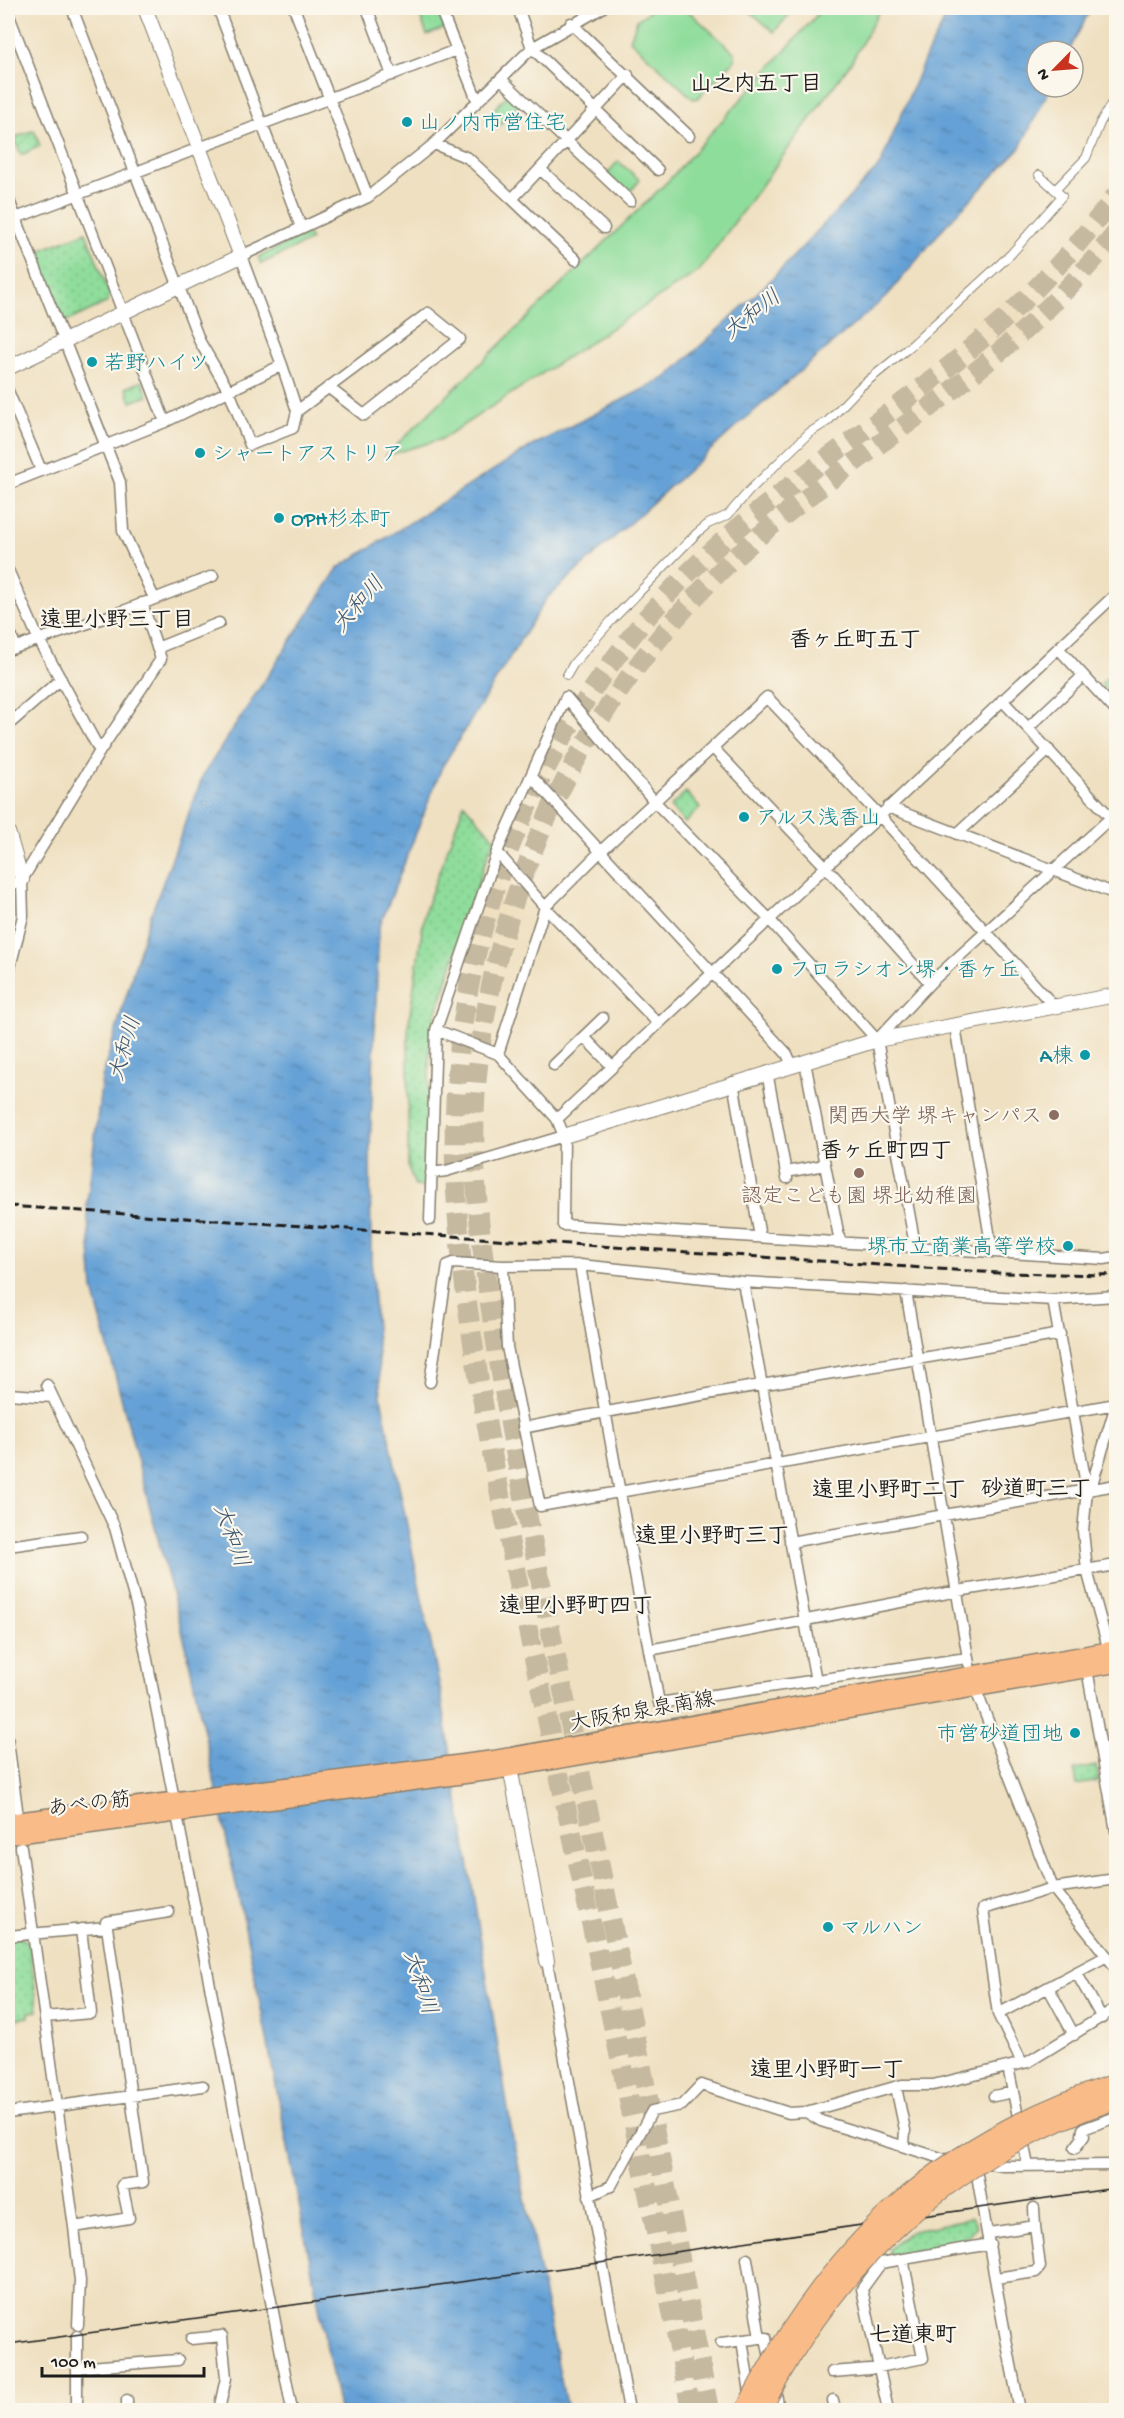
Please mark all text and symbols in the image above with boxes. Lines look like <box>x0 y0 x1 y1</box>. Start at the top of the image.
north arrow <box>1025 39 1085 99</box>
text: N <box>1034 65 1055 83</box>
district label: 山之内五丁目 <box>690 72 822 99</box>
place label: 山ノ内市営住宅 <box>419 112 566 138</box>
marker: 山ノ内市営住宅 <box>400 115 414 129</box>
water label: 大和川 <box>719 285 787 347</box>
place label: 若野ハイツ <box>104 352 209 378</box>
marker: 若野ハイツ <box>85 355 99 369</box>
place label: シャートアストリア <box>212 444 403 469</box>
marker: シャートアストリア <box>193 446 207 460</box>
place label: OPH杉本町 <box>291 508 390 534</box>
marker: OPH杉本町 <box>272 511 286 525</box>
water label: 大和川 <box>328 572 391 639</box>
district label: 遠里小野三丁目 <box>40 607 194 635</box>
district label: 香ヶ丘町五丁 <box>789 628 921 655</box>
place label: アルス浅香山 <box>756 807 881 833</box>
marker: アルス浅香山 <box>737 810 751 824</box>
place label: フロラシオン堺・香ヶ丘 <box>789 959 1020 985</box>
marker: フロラシオン堺・香ヶ丘 <box>770 962 784 976</box>
water label: 大和川 <box>104 1014 148 1084</box>
place label: A棟 <box>1040 1044 1073 1071</box>
marker: A棟 <box>1078 1048 1092 1062</box>
place label: 関西大学 堺キャンパス <box>828 1105 1042 1131</box>
marker: 関西大学 堺キャンパス <box>1047 1108 1061 1122</box>
district label: 香ヶ丘町四丁 <box>820 1139 952 1166</box>
marker: 認定こども園 堺北幼稚園 <box>852 1166 866 1180</box>
place label: 認定こども園 堺北幼稚園 <box>741 1185 977 1211</box>
place label: 堺市立商業高等学校 <box>867 1235 1056 1262</box>
marker: 堺市立商業高等学校 <box>1061 1239 1075 1253</box>
district label: 遠里小野町二丁 <box>812 1477 966 1505</box>
district label: 砂道町三丁 <box>981 1477 1091 1504</box>
water label: 大和川 <box>206 1501 254 1572</box>
district label: 遠里小野町三丁 <box>635 1523 789 1551</box>
district label: 遠里小野町四丁 <box>499 1593 653 1621</box>
street label: 大阪和泉泉南線 <box>568 1686 717 1739</box>
place label: 市営砂道団地 <box>937 1723 1063 1749</box>
marker: 市営砂道団地 <box>1068 1726 1082 1740</box>
street label: あべの筋 <box>46 1788 133 1824</box>
place label: マルハン <box>840 1918 923 1943</box>
marker: マルハン <box>821 1920 835 1934</box>
water label: 大和川 <box>396 1948 442 2019</box>
district label: 遠里小野町一丁 <box>750 2057 904 2085</box>
district label: 七道東町 <box>869 2322 957 2350</box>
scale bar <box>42 2340 204 2378</box>
text: 100 m <box>50 2353 96 2374</box>

